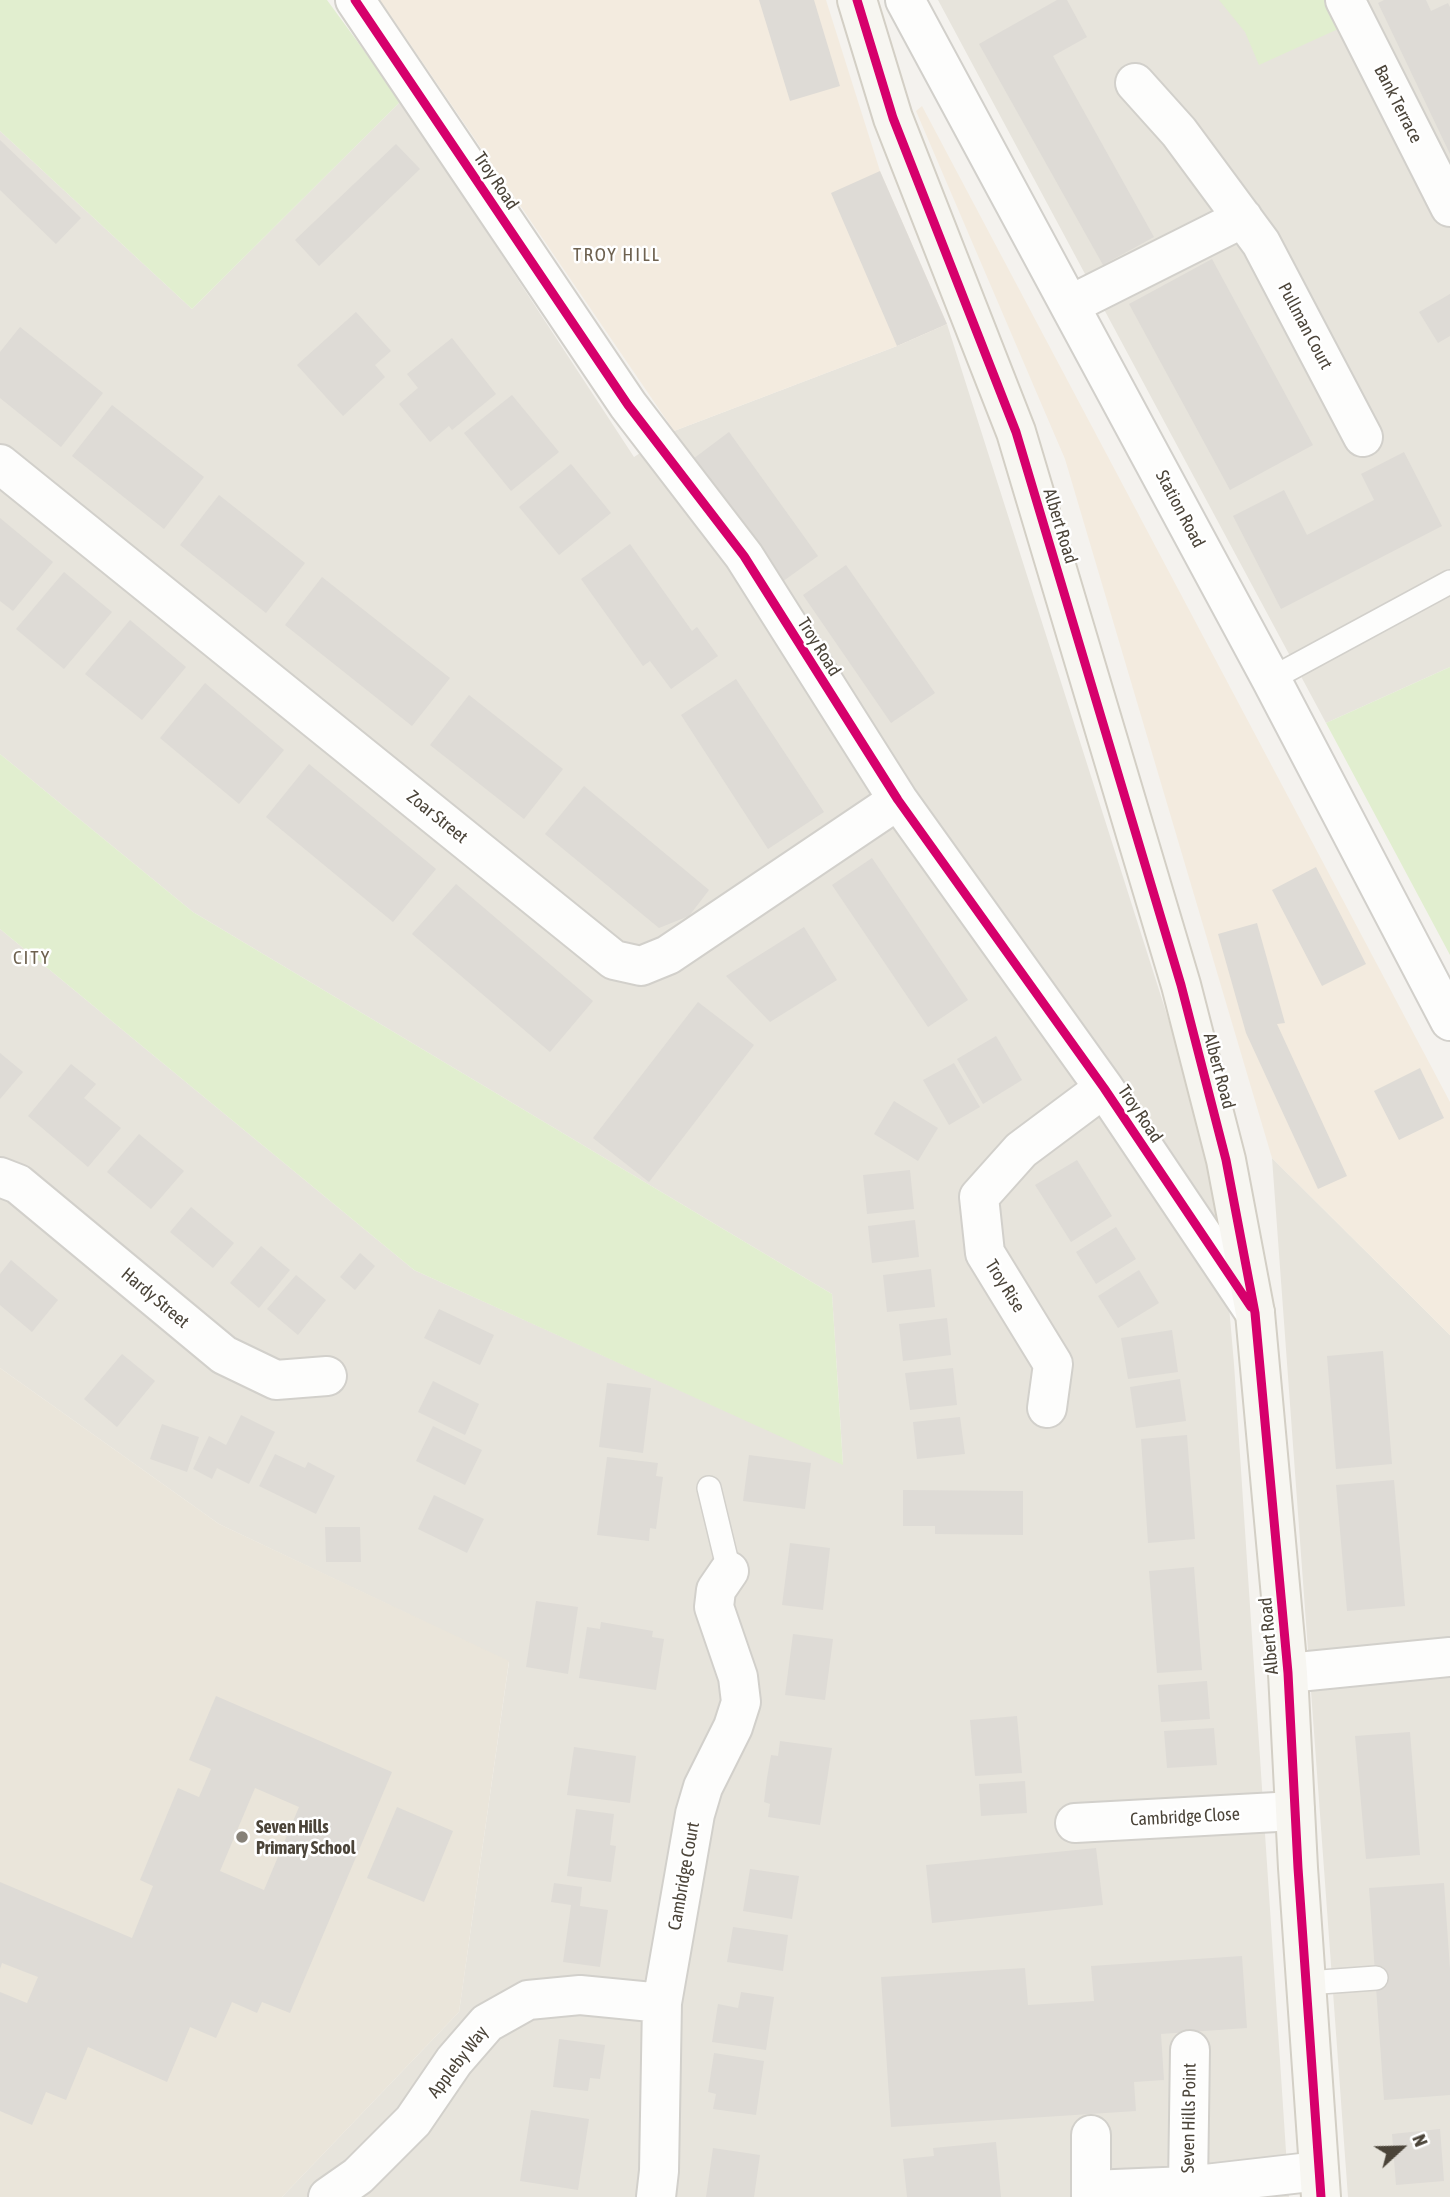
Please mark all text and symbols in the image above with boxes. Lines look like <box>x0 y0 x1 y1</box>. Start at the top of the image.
street label: Bank Terrace <box>1369 61 1427 147</box>
street label: Troy Road <box>469 148 523 214</box>
district label: TROY HILL <box>574 244 660 266</box>
street label: Pullman Court <box>1273 279 1337 373</box>
street label: Station Road <box>1151 467 1209 551</box>
street label: Albert Road <box>1038 486 1082 566</box>
street label: Troy Road <box>793 614 845 680</box>
street label: Zoar Street <box>402 786 472 848</box>
district label: CITY <box>13 947 51 969</box>
street label: Albert Road <box>1199 1031 1239 1111</box>
street label: Troy Road <box>1113 1081 1167 1147</box>
street label: Troy Rise <box>980 1256 1030 1316</box>
street label: Hardy Street <box>117 1263 193 1333</box>
street label: Albert Road <box>1255 1596 1283 1676</box>
street label: Cambridge Close <box>1130 1803 1240 1831</box>
place label: Seven Hills Primary School <box>256 1816 355 1858</box>
street label: Cambridge Court <box>664 1820 704 1932</box>
marker: Seven Hills Primary School <box>234 1829 250 1845</box>
street label: Appleby Way <box>423 2022 493 2102</box>
street label: Seven Hills Point <box>1177 2063 1201 2173</box>
north arrow <box>1366 2113 1436 2183</box>
text: N <box>1408 2131 1433 2149</box>

